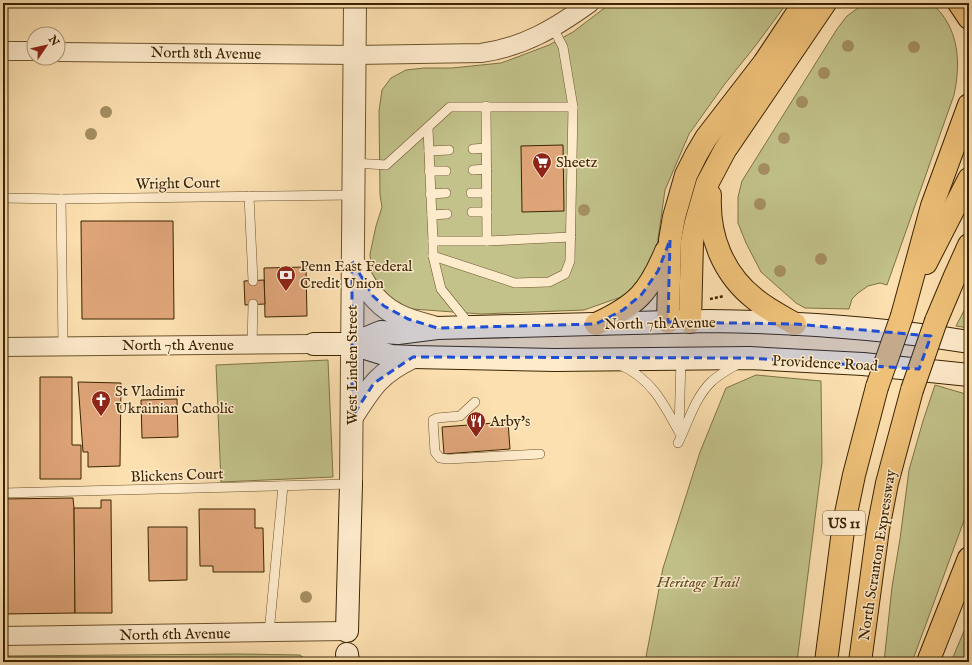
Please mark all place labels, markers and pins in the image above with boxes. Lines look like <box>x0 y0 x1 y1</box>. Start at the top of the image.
supermarket icon: Sheetz <box>531 151 553 179</box>
place label: Sheetz <box>556 153 598 172</box>
place label: Penn East Federal Credit Union <box>300 257 413 293</box>
bank icon: Penn East Federal Credit Union <box>275 264 297 292</box>
place label: St Vladimir Ukrainian Catholic <box>115 382 234 418</box>
church icon: St Vladimir Ukrainian Catholic <box>90 389 112 417</box>
restaurant icon: Arby's <box>465 410 487 438</box>
place label: Arby's <box>489 412 530 431</box>

